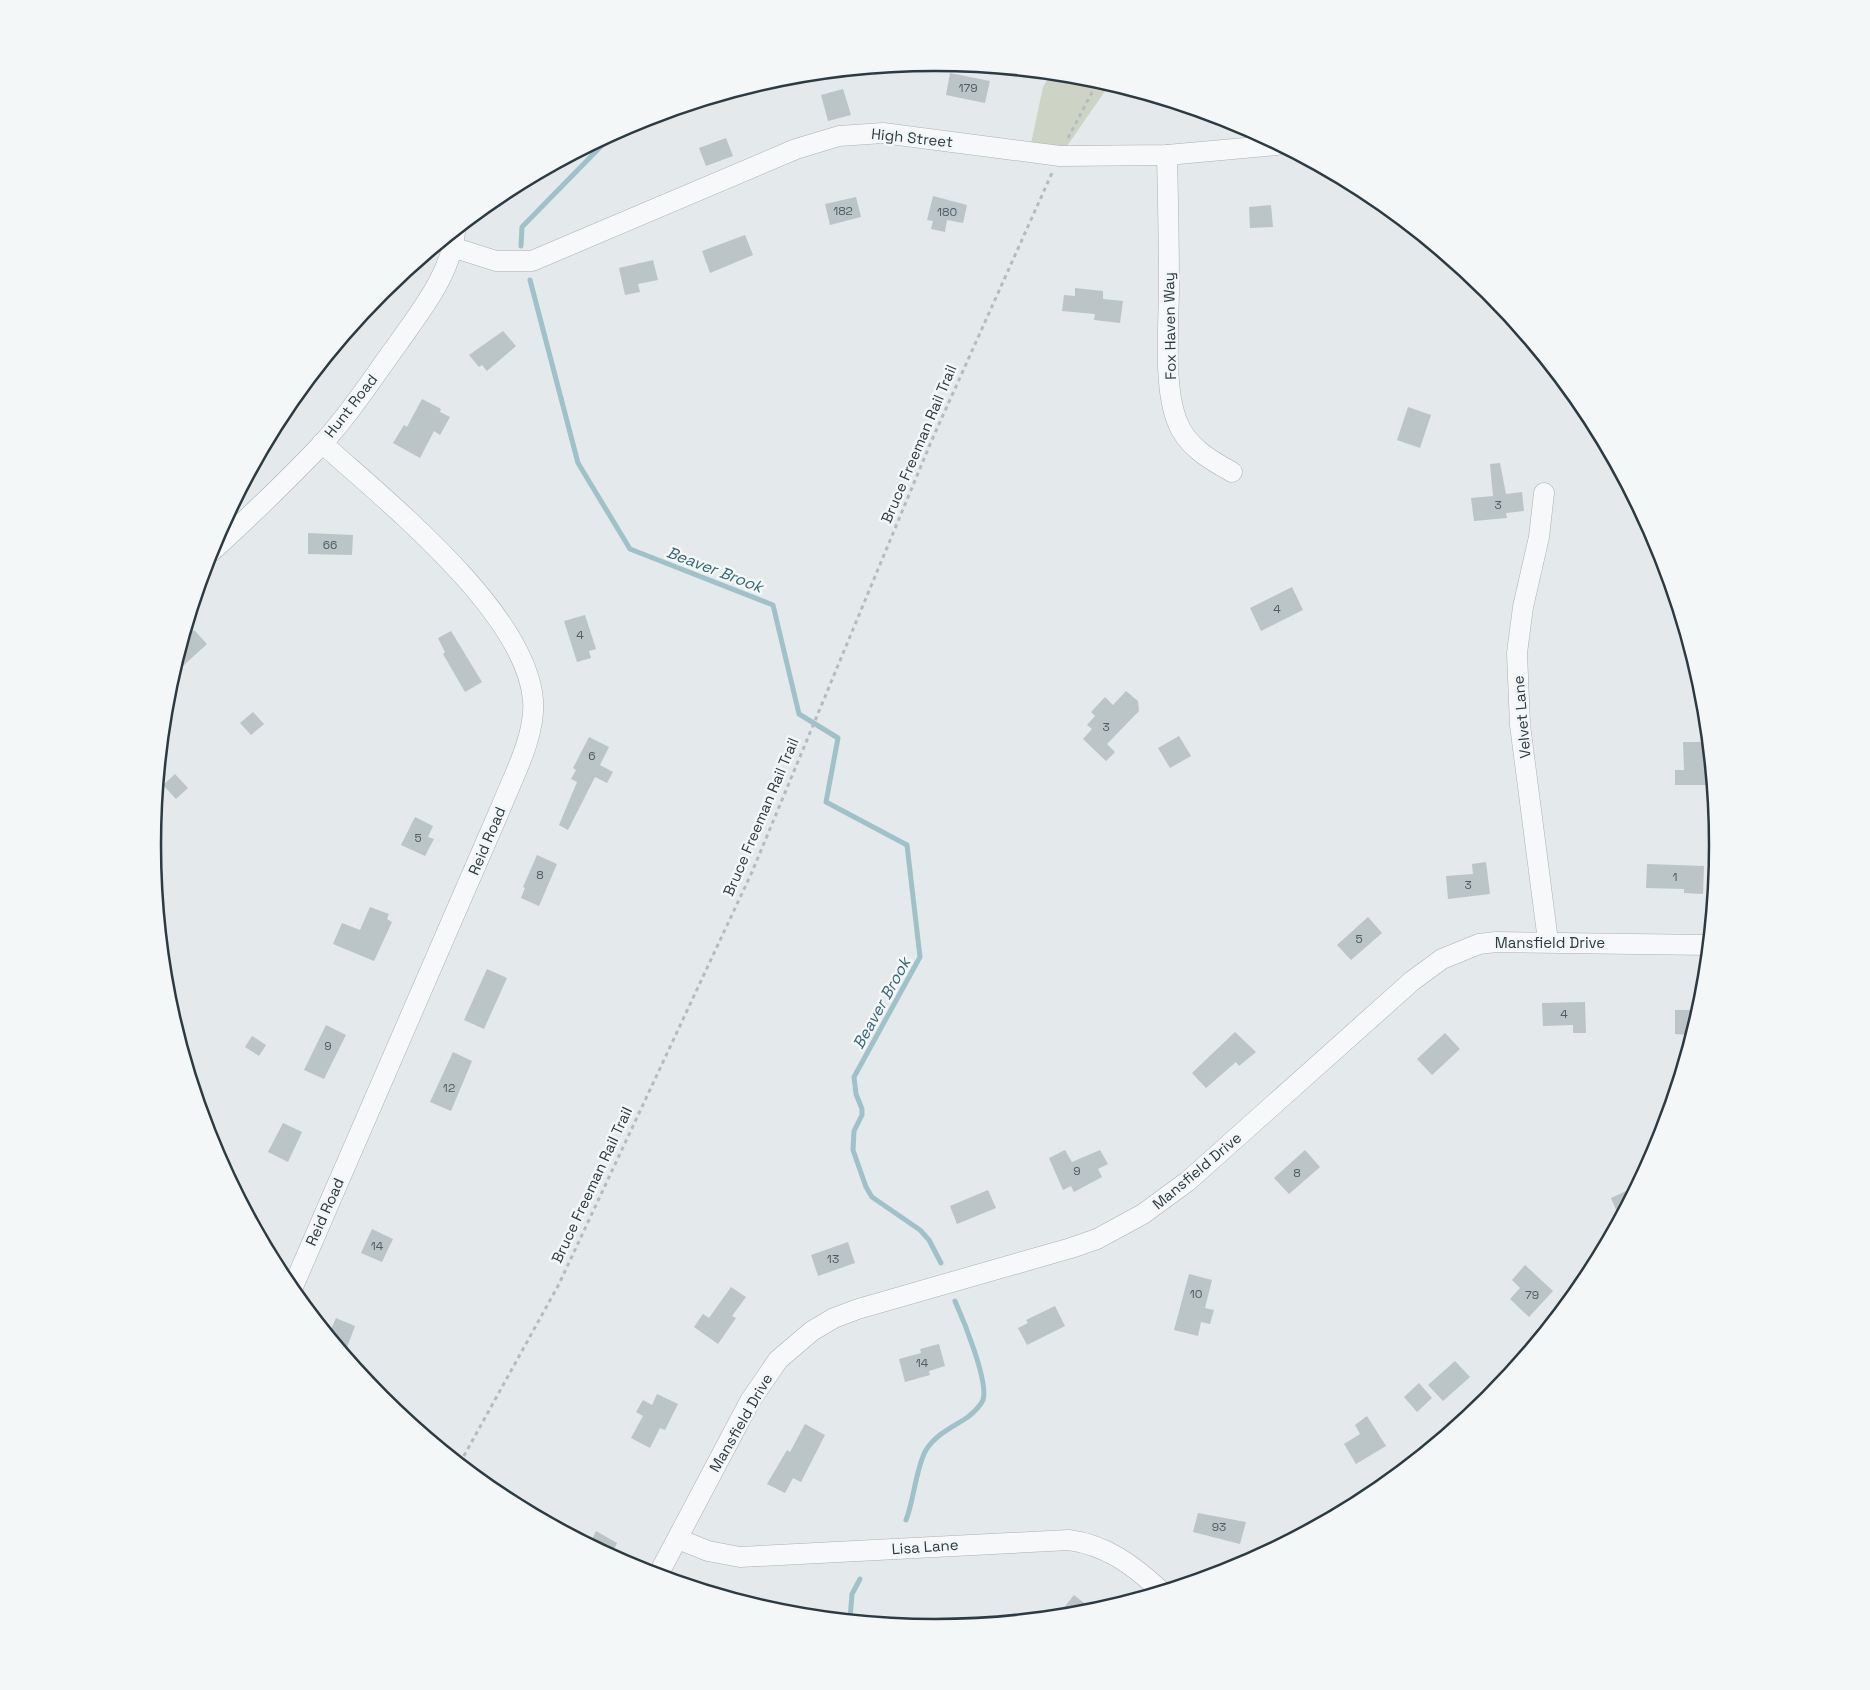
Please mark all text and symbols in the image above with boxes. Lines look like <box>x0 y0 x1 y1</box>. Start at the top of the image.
house number: 179 <box>958 80 978 96</box>
street label: High Street <box>870 124 954 151</box>
house number: 182 <box>833 203 853 219</box>
house number: 180 <box>937 204 957 220</box>
street label: Fox Haven Way <box>1159 272 1180 380</box>
street label: Bruce Freeman Rail Trail <box>877 362 961 526</box>
street label: Hunt Road <box>320 370 381 441</box>
house number: 3 <box>1494 497 1502 513</box>
house number: 66 <box>323 537 337 553</box>
water label: Beaver Brook <box>664 541 768 598</box>
house number: 4 <box>1273 601 1281 617</box>
house number: 4 <box>576 627 584 643</box>
street label: Velvet Lane <box>1508 675 1535 759</box>
house number: 3 <box>1102 719 1110 735</box>
street label: Bruce Freeman Rail Trail <box>719 735 803 899</box>
house number: 6 <box>588 748 596 764</box>
street label: Reid Road <box>464 804 509 878</box>
house number: 5 <box>414 830 422 846</box>
house number: 8 <box>536 867 544 883</box>
house number: 1 <box>1672 869 1678 885</box>
house number: 3 <box>1464 877 1472 893</box>
house number: 5 <box>1355 931 1363 947</box>
street label: Mansfield Drive <box>1495 933 1605 952</box>
water label: Beaver Brook <box>848 952 916 1053</box>
house number: 4 <box>1560 1006 1568 1022</box>
house number: 9 <box>324 1038 332 1054</box>
house number: 12 <box>443 1080 455 1096</box>
street label: Bruce Freeman Rail Trail <box>547 1104 636 1266</box>
street label: Mansfield Drive <box>1148 1128 1245 1213</box>
house number: 9 <box>1073 1163 1081 1179</box>
house number: 8 <box>1293 1165 1301 1181</box>
street label: Reid Road <box>301 1175 348 1249</box>
house number: 14 <box>371 1238 384 1254</box>
house number: 13 <box>827 1251 839 1267</box>
house number: 10 <box>1190 1286 1202 1302</box>
house number: 79 <box>1525 1287 1539 1303</box>
house number: 14 <box>916 1355 929 1371</box>
street label: Mansfield Drive <box>705 1370 776 1475</box>
house number: 93 <box>1212 1519 1226 1535</box>
street label: Lisa Lane <box>891 1535 959 1558</box>

